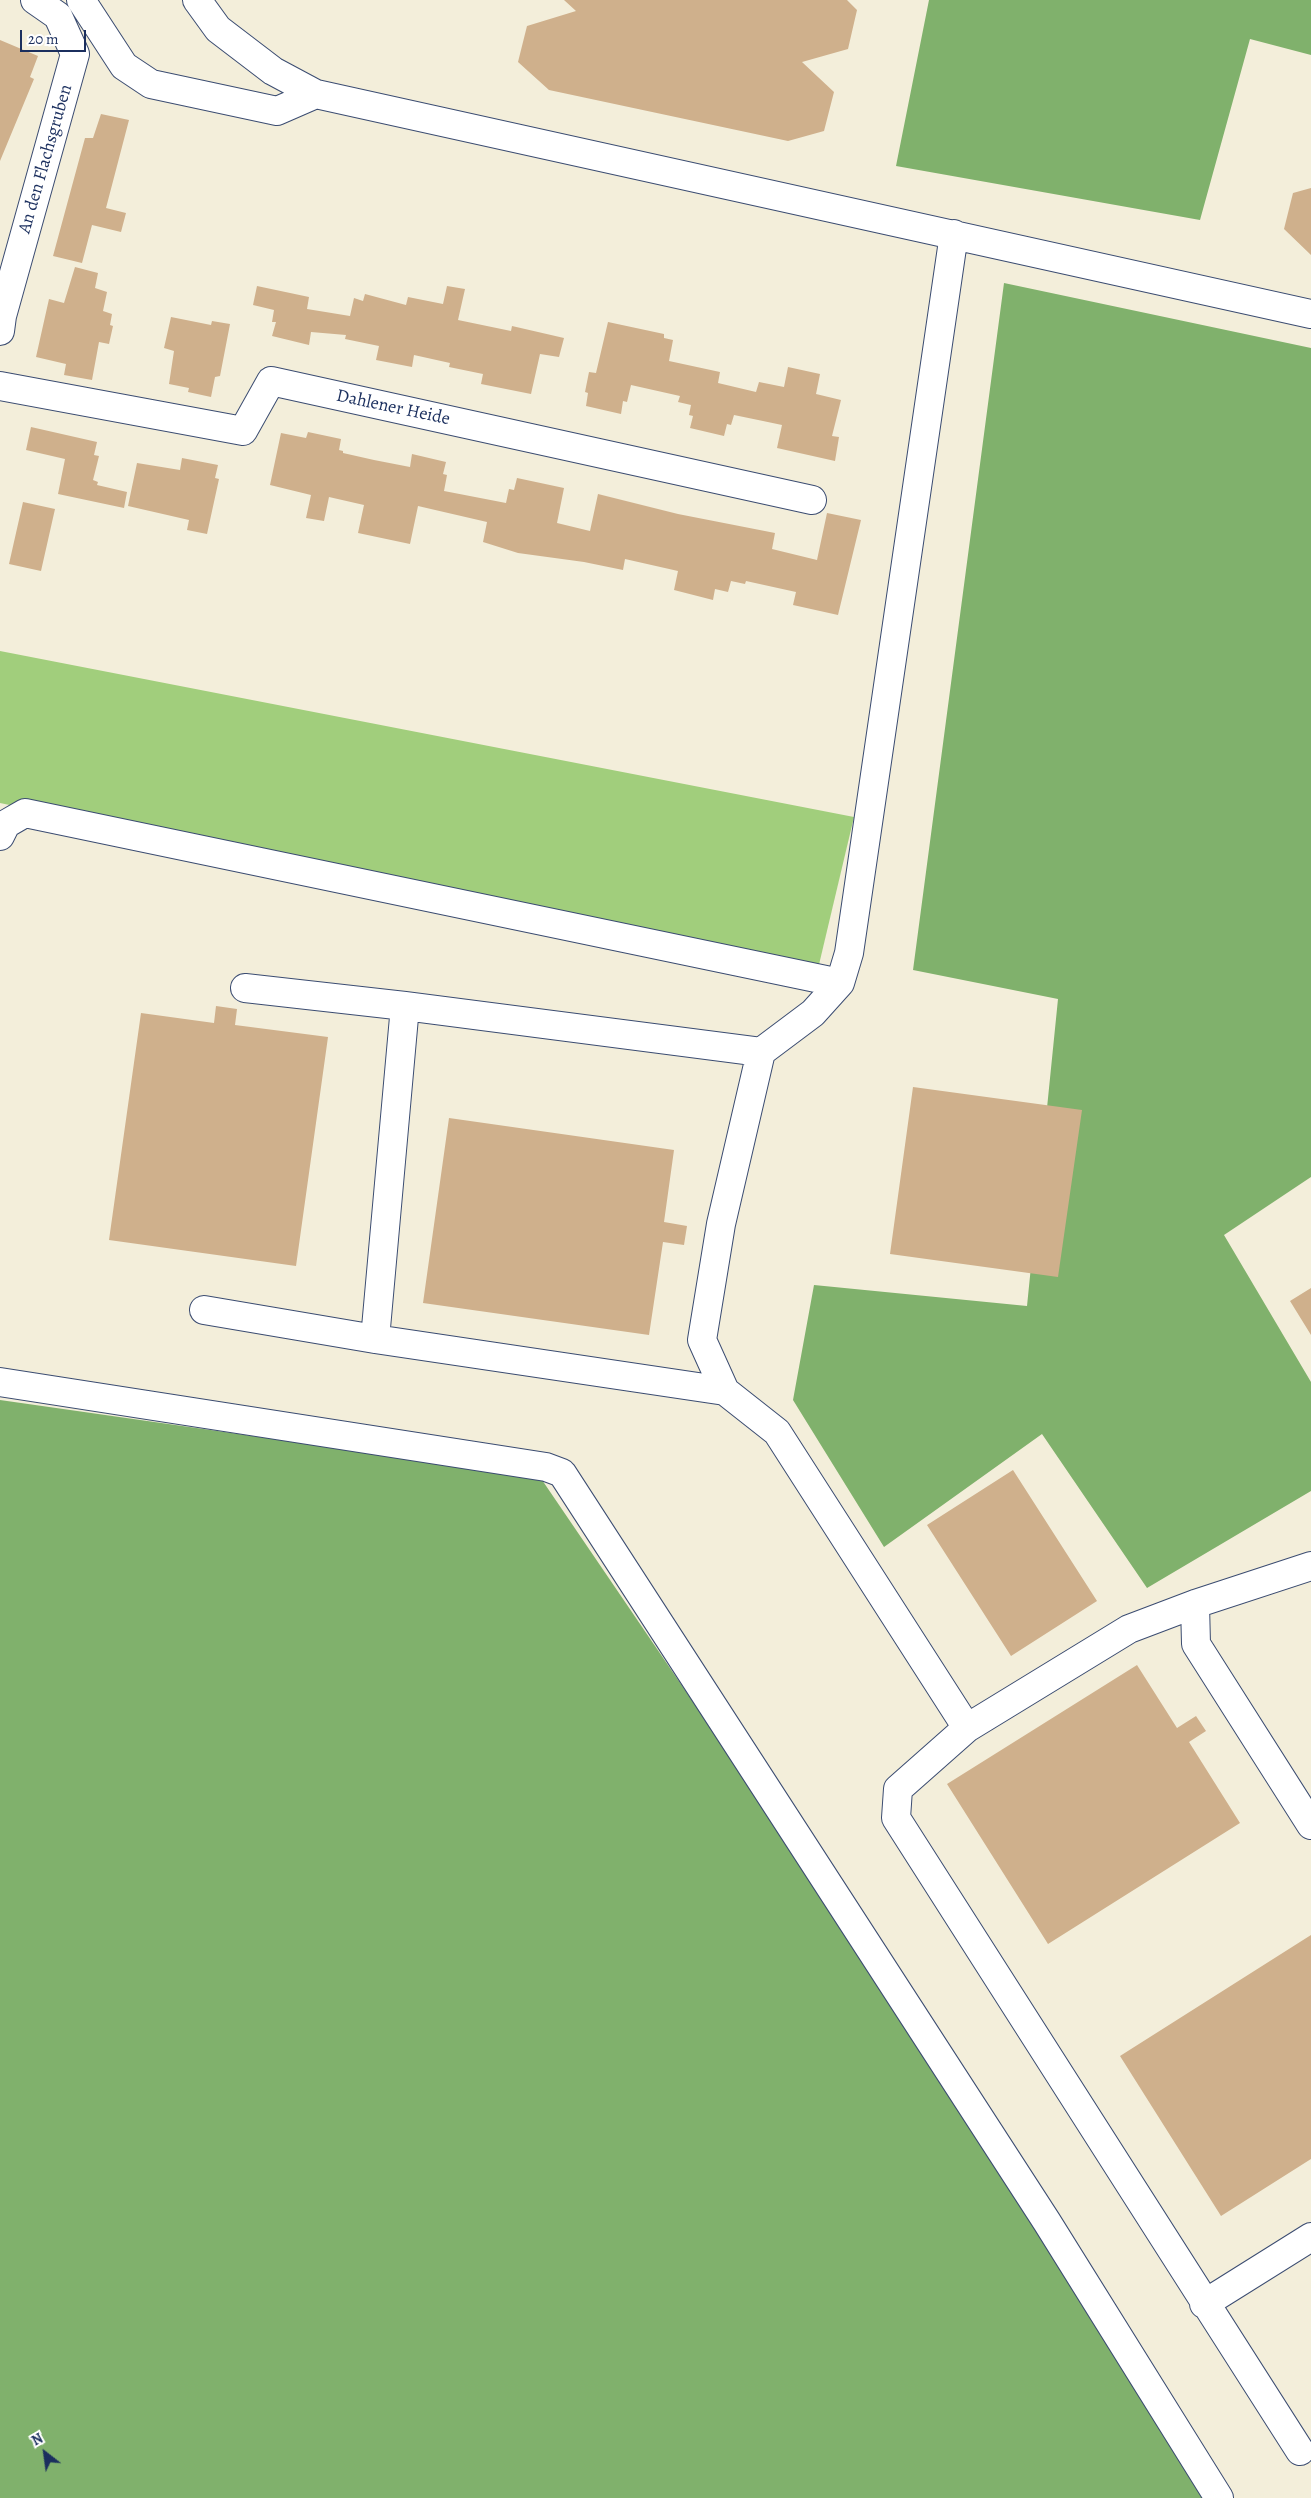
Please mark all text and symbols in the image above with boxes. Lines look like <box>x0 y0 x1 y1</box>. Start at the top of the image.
scale bar <box>22 20 89 52</box>
text: 20 m <box>28 29 59 49</box>
street label: An den Flachsgruben <box>14 82 78 236</box>
street label: Dahlener Heide <box>334 385 452 431</box>
north arrow <box>20 2428 70 2478</box>
text: N <box>28 2429 46 2450</box>

